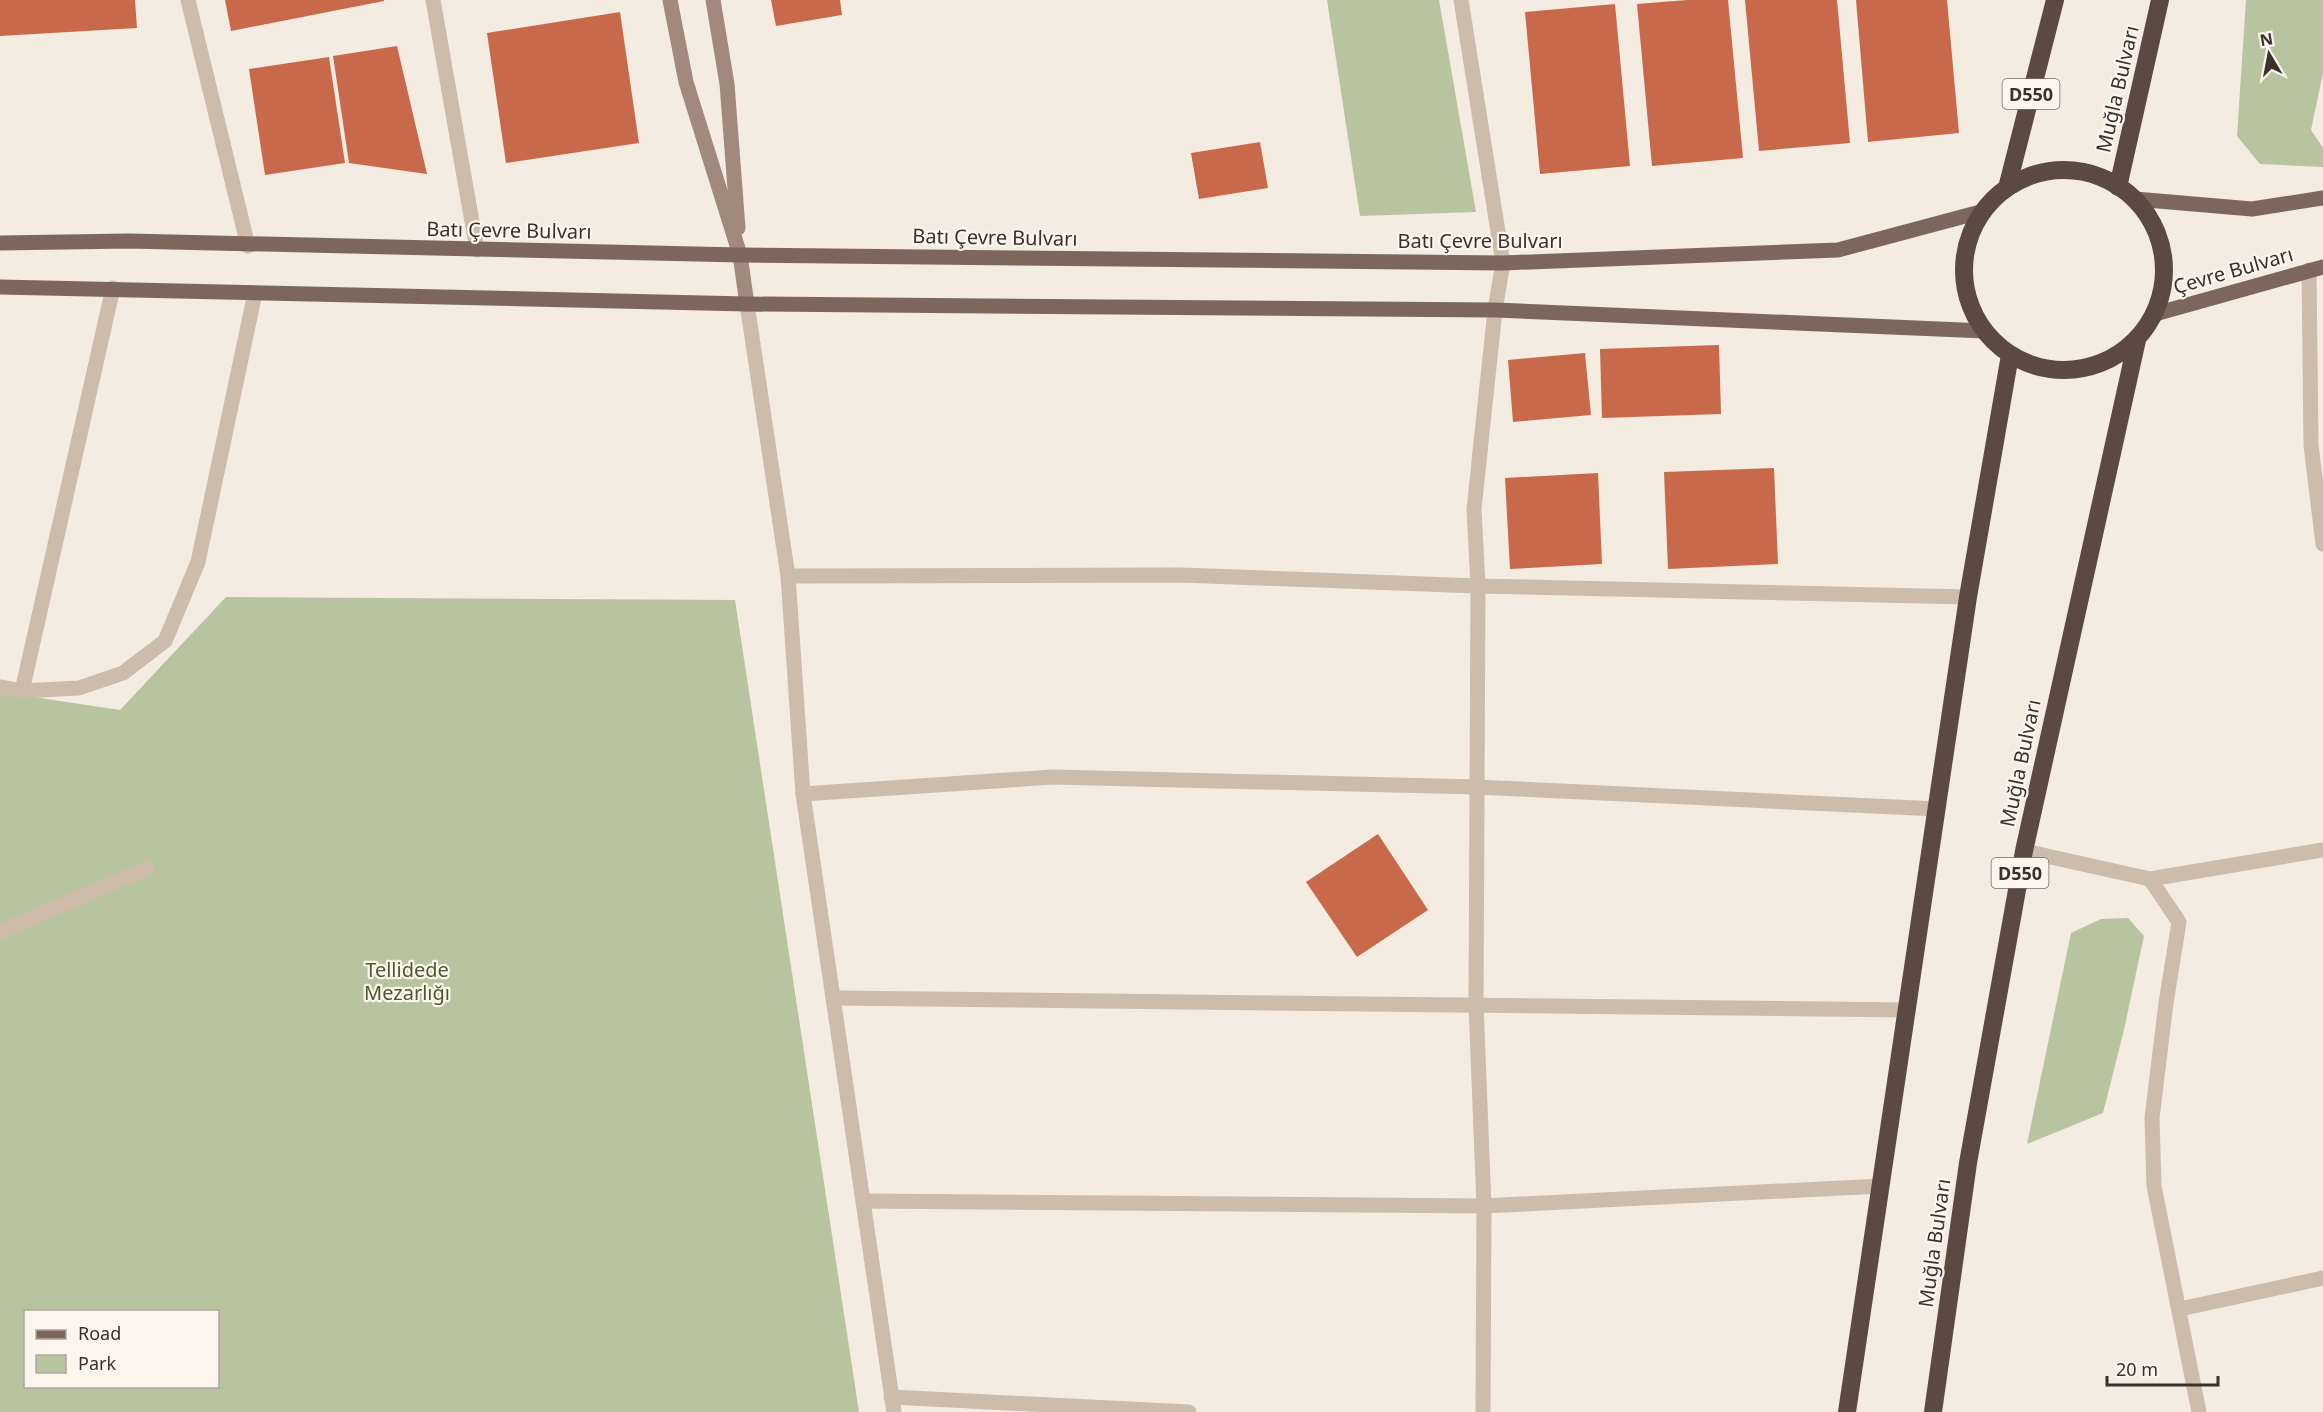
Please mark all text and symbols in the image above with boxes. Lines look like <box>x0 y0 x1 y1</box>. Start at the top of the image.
street label: Muğla Bulvarı <box>2089 23 2145 155</box>
north arrow <box>2239 24 2299 84</box>
text: N <box>2258 27 2275 51</box>
road number: D550 <box>2002 79 2060 109</box>
street label: Batı Çevre Bulvarı <box>426 215 592 245</box>
street label: Batı Çevre Bulvarı <box>912 222 1078 252</box>
street label: Batı Çevre Bulvarı <box>1397 227 1563 254</box>
street label: Çevre Bulvarı <box>2170 240 2296 300</box>
street label: Muğla Bulvarı <box>1993 697 2047 829</box>
road number: D550 <box>1992 858 2048 888</box>
park label: Tellidede Mezarlığı <box>364 956 450 1006</box>
street label: Muğla Bulvarı <box>1912 1177 1956 1309</box>
legend <box>24 1310 219 1388</box>
text: Road <box>78 1321 121 1345</box>
scale bar <box>2107 1349 2218 1387</box>
text: Park <box>78 1351 116 1375</box>
text: 20 m <box>2116 1357 2158 1381</box>

